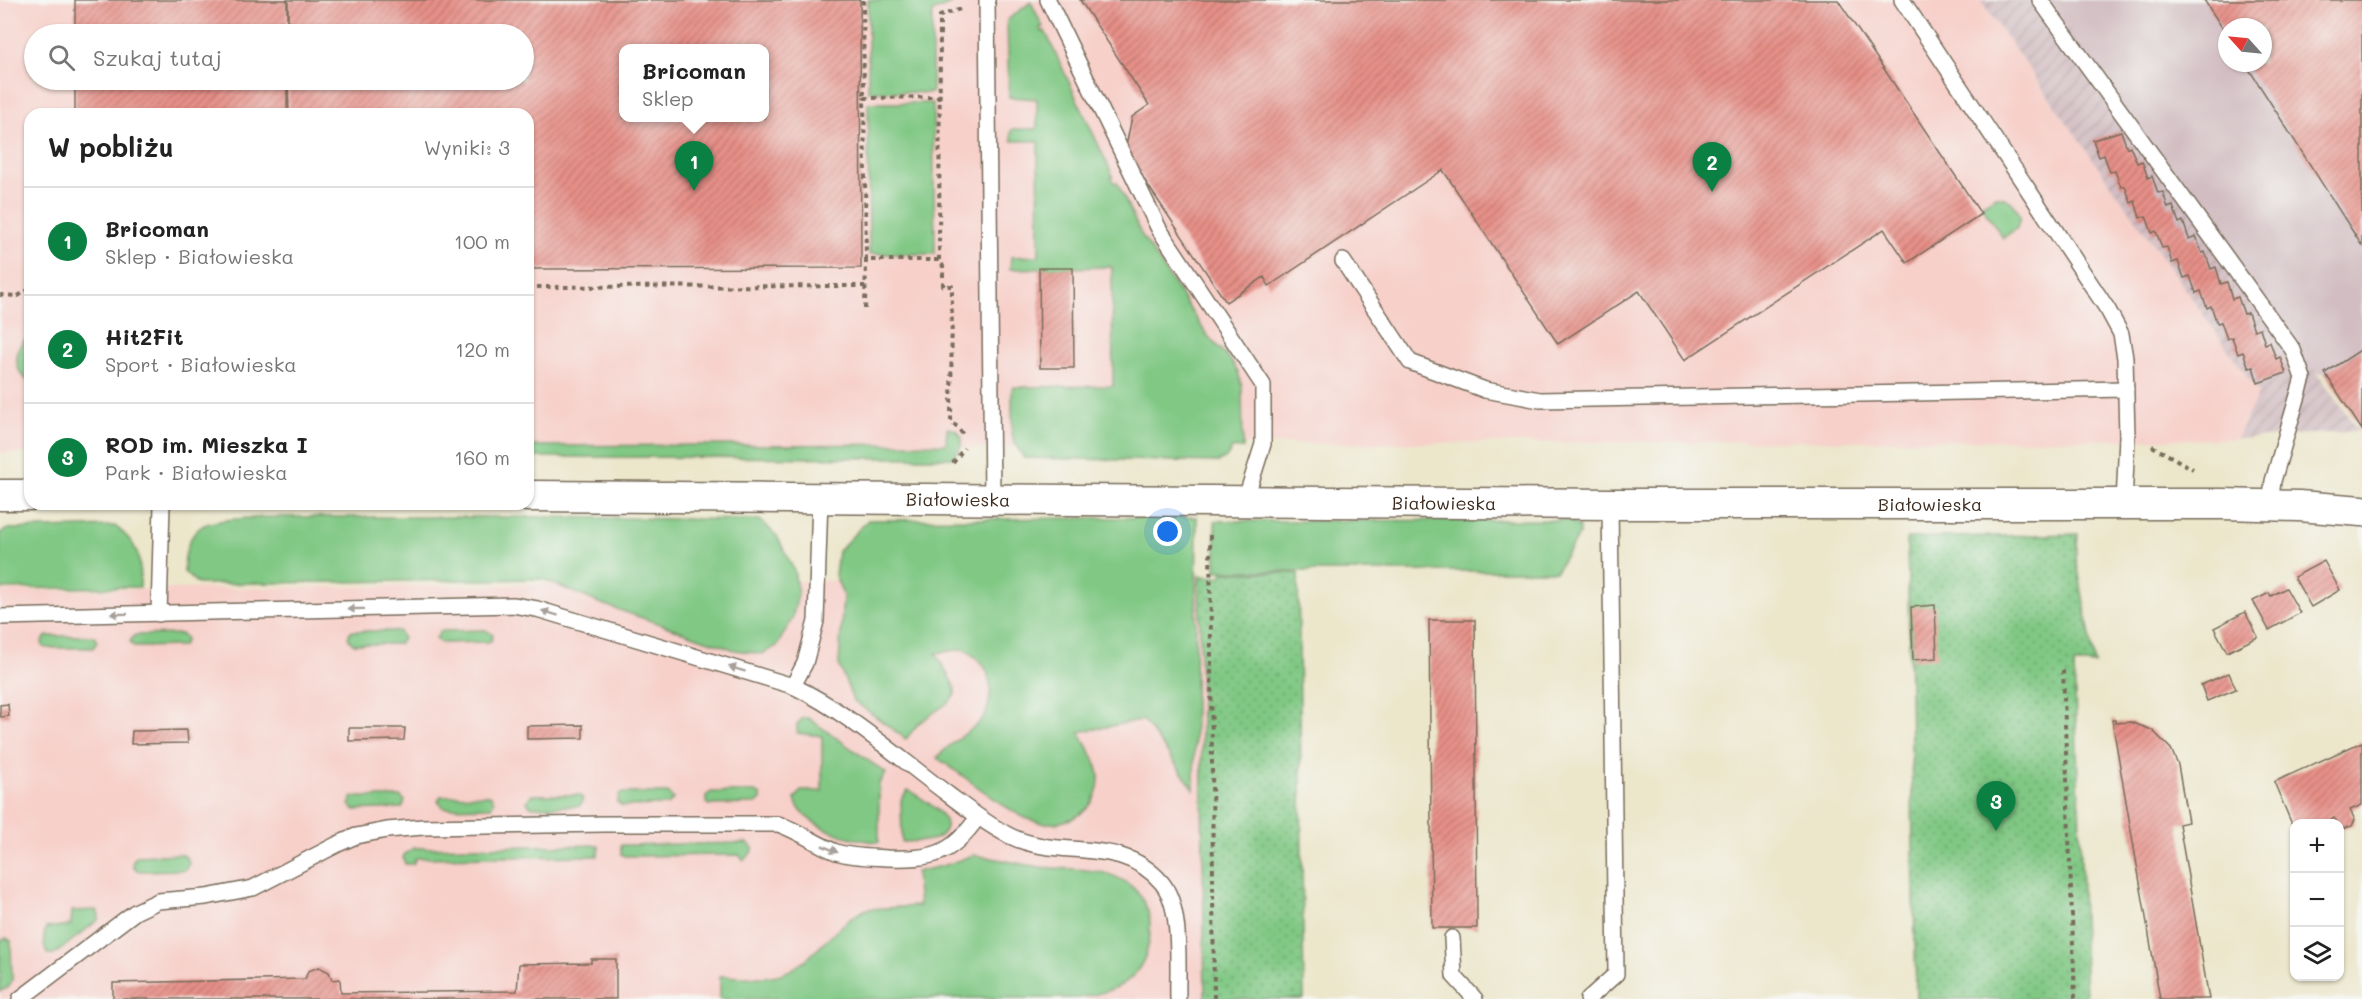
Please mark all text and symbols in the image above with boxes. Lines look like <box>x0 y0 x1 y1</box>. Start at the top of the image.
north arrow <box>2218 18 2272 72</box>
search box <box>24 24 534 90</box>
icon: search <box>45 41 78 74</box>
text: Szukaj tutaj <box>93 43 222 72</box>
popup <box>619 44 769 122</box>
text: Bricoman <box>642 56 746 85</box>
text: Sklep <box>642 85 694 111</box>
text: W pobliżu <box>48 130 174 164</box>
text: Wyniki: 3 <box>424 134 510 160</box>
pin: 1 <box>674 142 714 191</box>
pin: 2 <box>1692 142 1732 192</box>
text: Bricoman <box>105 214 209 243</box>
text: 1 <box>63 228 72 254</box>
text: 100 m <box>454 228 510 254</box>
text: Sklep · Białowieska <box>105 243 294 269</box>
text: Hit2Fit <box>105 322 184 351</box>
text: 2 <box>62 336 73 362</box>
text: 120 m <box>455 336 510 362</box>
text: Sport · Białowieska <box>105 351 297 377</box>
text: ROD im. Mieszka I <box>105 430 308 459</box>
text: 3 <box>62 444 74 470</box>
text: 160 m <box>454 444 510 470</box>
text: Park · Białowieska <box>105 459 288 485</box>
street label: Białowieska <box>906 487 1010 512</box>
street label: Białowieska <box>1392 490 1496 515</box>
street label: Białowieska <box>1878 492 1982 516</box>
your location <box>1153 517 1182 546</box>
one-way arrow <box>347 604 366 614</box>
one-way arrow <box>541 608 559 617</box>
one-way arrow <box>110 609 129 619</box>
one-way arrow <box>728 664 746 673</box>
pin: 3 <box>1976 782 2016 831</box>
map controls <box>2290 819 2344 981</box>
button: + <box>2290 819 2344 873</box>
one-way arrow <box>822 844 840 854</box>
button: − <box>2290 873 2344 927</box>
button: layers <box>2290 927 2344 981</box>

